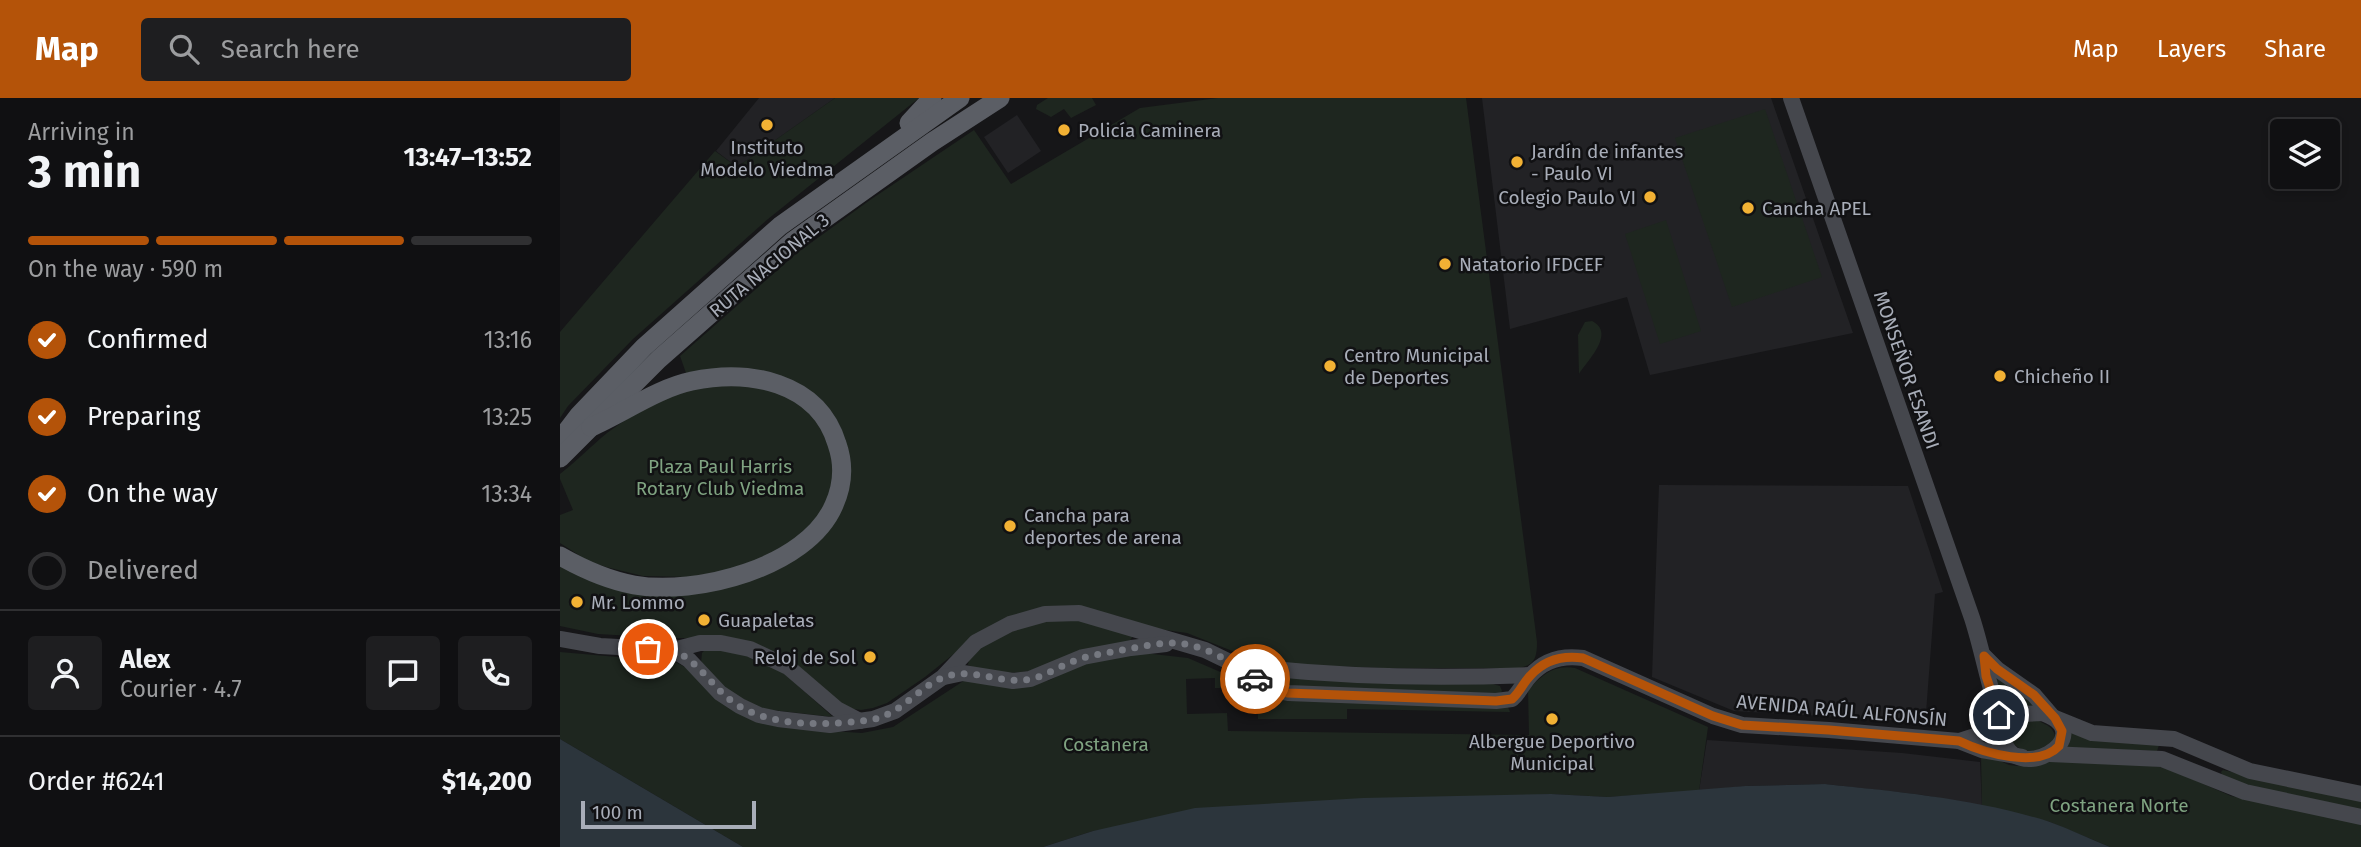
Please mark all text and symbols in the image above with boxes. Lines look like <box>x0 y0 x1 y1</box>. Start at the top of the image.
search box <box>141 18 631 81</box>
text: Map <box>35 29 99 69</box>
icon: search <box>165 30 203 68</box>
text: Search here <box>221 34 360 65</box>
text: Map <box>2073 35 2119 63</box>
text: Layers <box>2157 35 2226 63</box>
text: Share <box>2264 35 2326 63</box>
marker: Instituto Modelo Viedma <box>759 117 775 133</box>
text: Arriving in <box>28 118 135 146</box>
place label: Policía Caminera <box>1078 119 1221 142</box>
map controls <box>2270 119 2340 189</box>
button: layers <box>2270 119 2340 189</box>
marker: Policía Caminera <box>1056 122 1072 138</box>
place label: Instituto Modelo Viedma <box>700 136 834 181</box>
place label: Jardín de infantes - Paulo VI <box>1531 140 1684 185</box>
text: 13:47–13:52 <box>403 142 532 173</box>
text: 3 min <box>28 144 141 199</box>
marker: Jardín de infantes - Paulo VI <box>1509 154 1525 170</box>
place label: Colegio Paulo VI <box>1498 186 1636 209</box>
marker: Colegio Paulo VI <box>1642 189 1658 205</box>
place label: Cancha APEL <box>1762 197 1872 220</box>
marker: Cancha APEL <box>1740 200 1756 216</box>
street label: RUTA NACIONAL 3 <box>705 208 834 322</box>
place label: Natatorio IFDCEF <box>1459 253 1603 276</box>
text: On the way · 590 m <box>28 255 223 283</box>
marker: Natatorio IFDCEF <box>1437 256 1453 272</box>
street label: MONSEÑOR ESANDI <box>1869 288 1944 452</box>
icon: check <box>28 321 66 359</box>
text: Confirmed <box>87 324 208 355</box>
text: 13:16 <box>484 326 532 354</box>
place label: Centro Municipal de Deportes <box>1344 344 1490 389</box>
marker: Centro Municipal de Deportes <box>1322 358 1338 374</box>
place label: Chicheño II <box>2014 365 2110 388</box>
marker: Chicheño II <box>1992 368 2008 384</box>
icon: check <box>28 398 66 436</box>
text: Preparing <box>87 401 200 432</box>
text: 13:25 <box>482 403 532 431</box>
park label: Plaza Paul Harris Rotary Club Viedma <box>636 455 804 500</box>
icon: check <box>28 475 66 513</box>
text: On the way <box>87 478 218 509</box>
text: 13:34 <box>481 480 532 508</box>
place label: Cancha para deportes de arena <box>1024 504 1182 549</box>
marker: Cancha para deportes de arena <box>1002 518 1018 534</box>
text: Delivered <box>87 555 199 586</box>
place label: Mr. Lommo <box>591 591 685 614</box>
marker: Mr. Lommo <box>569 594 585 610</box>
place label: Guapaletas <box>718 609 814 632</box>
marker: Guapaletas <box>696 612 712 628</box>
pin <box>618 619 678 679</box>
icon: bag <box>629 630 667 668</box>
button: person <box>28 636 102 710</box>
button: chat <box>366 636 440 710</box>
button: phone <box>458 636 532 710</box>
text: Alex <box>120 644 170 675</box>
courier <box>1220 644 1290 714</box>
place label: Reloj de Sol <box>754 646 856 669</box>
marker: Reloj de Sol <box>862 649 878 665</box>
icon: car <box>1236 660 1274 698</box>
text: Courier · 4.7 <box>120 675 242 703</box>
pin <box>1969 685 2029 745</box>
street label: AVENIDA RAÚL ALFONSÍN <box>1736 690 1948 731</box>
icon: home <box>1980 696 2018 734</box>
marker: Albergue Deportivo Municipal <box>1544 711 1560 727</box>
place label: Albergue Deportivo Municipal <box>1469 730 1635 775</box>
park label: Costanera <box>1063 733 1149 756</box>
text: Order #6241 <box>28 766 165 797</box>
text: $14,200 <box>442 766 532 797</box>
park label: Costanera Norte <box>2049 794 2189 817</box>
scale bar <box>581 798 756 830</box>
text: 100 m <box>592 801 643 824</box>

